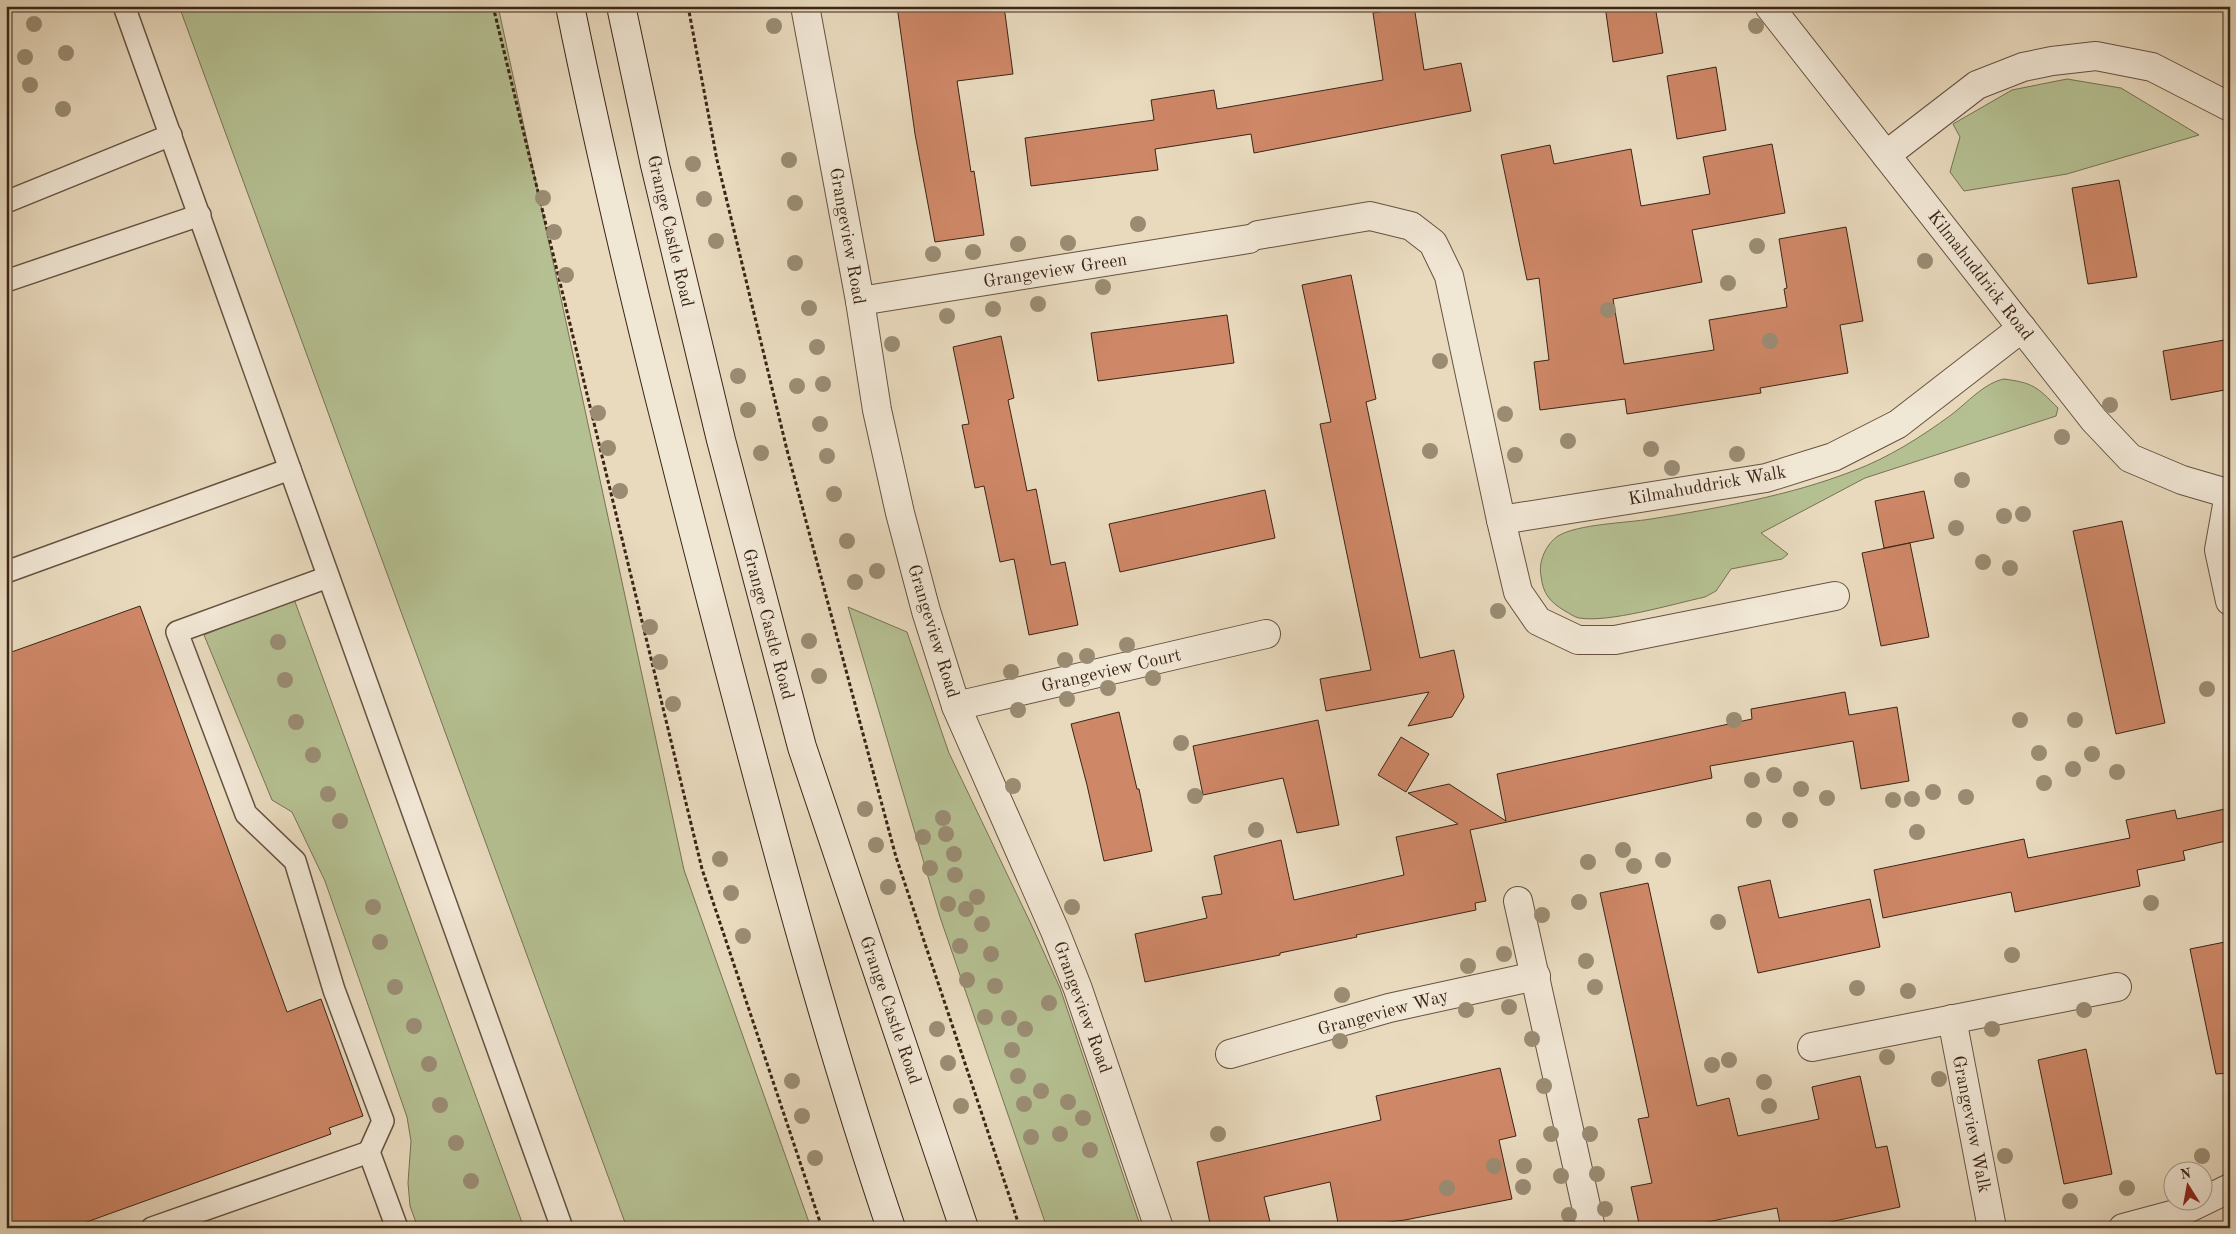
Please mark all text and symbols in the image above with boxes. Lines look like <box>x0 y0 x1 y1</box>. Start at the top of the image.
street label: Grange Castle Road <box>644 154 696 309</box>
street label: Grangeview Road <box>826 166 868 306</box>
street label: Kilmahuddrick Road <box>1924 207 2036 344</box>
street label: Grangeview Green <box>982 251 1129 291</box>
street label: Kilmahuddrick Walk <box>1627 463 1788 509</box>
street label: Grange Castle Road <box>739 547 797 702</box>
street label: Grangeview Road <box>904 562 962 700</box>
street label: Grangeview Court <box>1040 646 1183 696</box>
street label: Grange Castle Road <box>856 934 924 1087</box>
street label: Grangeview Road <box>1050 939 1114 1076</box>
street label: Grangeview Way <box>1316 987 1451 1039</box>
street label: Grangeview Walk <box>1949 1054 1993 1194</box>
north arrow <box>2164 1162 2214 1212</box>
text: N <box>2179 1166 2193 1182</box>

